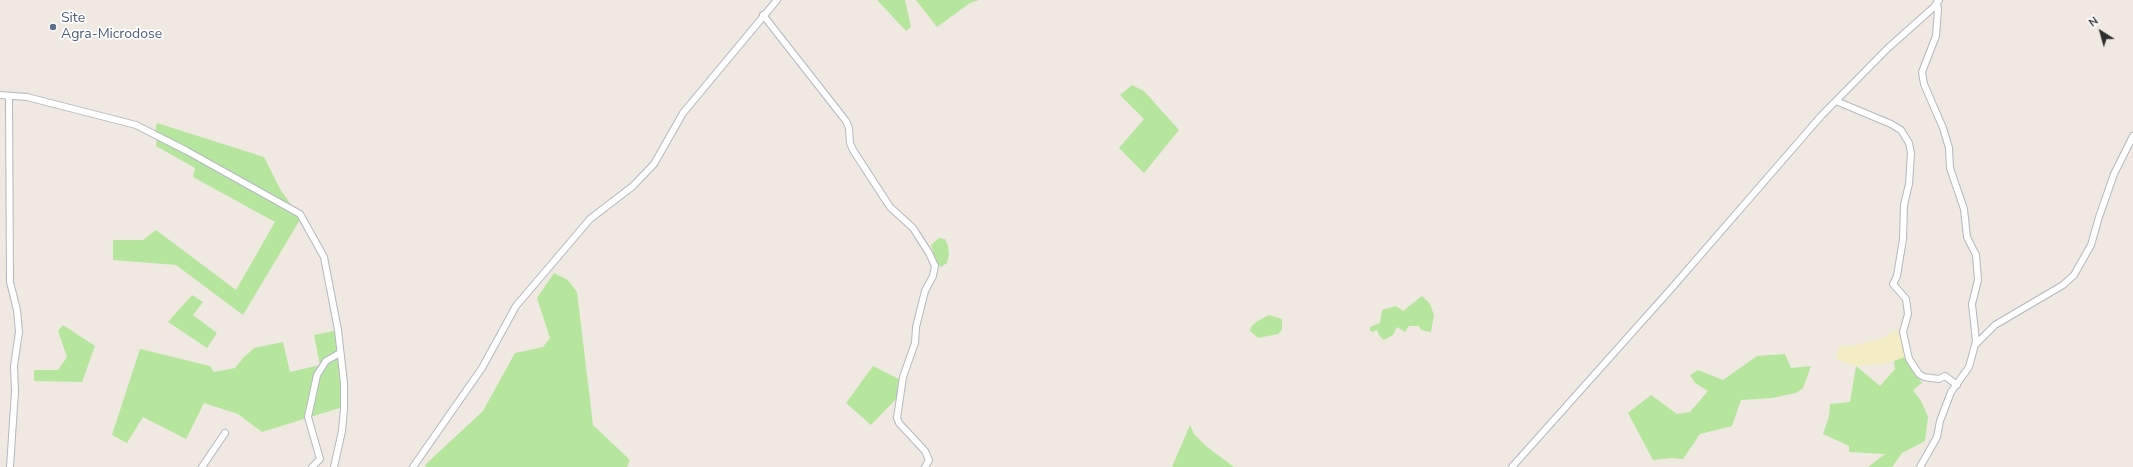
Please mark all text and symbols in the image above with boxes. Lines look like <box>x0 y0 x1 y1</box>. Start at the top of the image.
place label: Site Agra-Microdose <box>61 11 162 44</box>
north arrow <box>2081 12 2121 52</box>
text: N <box>2086 14 2101 30</box>
marker: Site Agra-Microdose <box>48 22 58 32</box>

